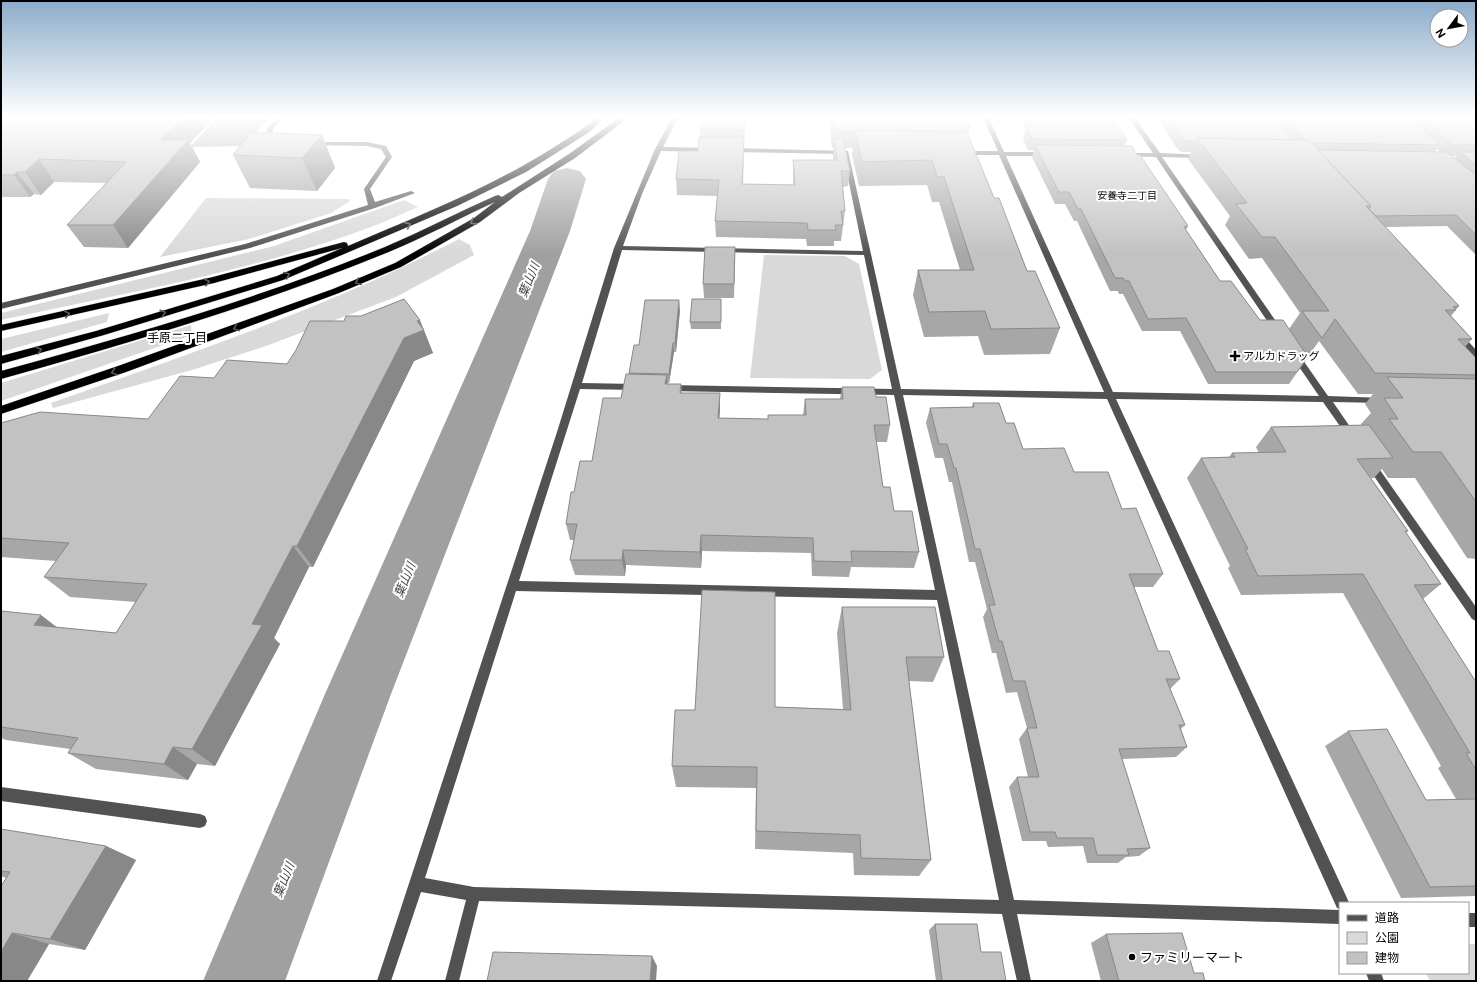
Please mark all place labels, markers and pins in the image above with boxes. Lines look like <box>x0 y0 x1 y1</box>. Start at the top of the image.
place label: アルカドラッグ <box>1243 350 1320 362</box>
marker: アルカドラッグ <box>1230 351 1240 361</box>
place label: ファミリーマート <box>1140 950 1244 965</box>
marker: ファミリーマート <box>1127 952 1137 962</box>

